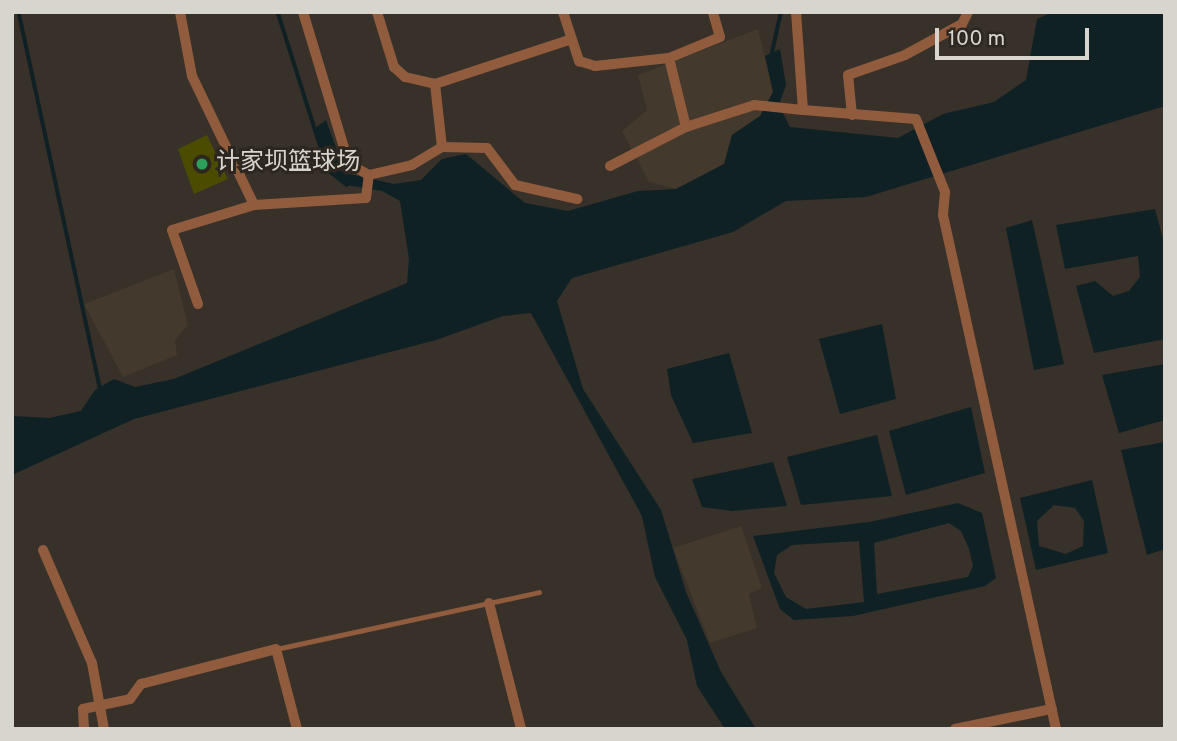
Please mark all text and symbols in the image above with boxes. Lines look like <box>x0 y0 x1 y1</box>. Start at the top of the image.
scale bar <box>939 14 1093 58</box>
text: 100 m <box>948 26 1005 53</box>
place label: 计家坝篮球场 <box>216 150 360 178</box>
marker: 计家坝篮球场 <box>194 156 210 172</box>

